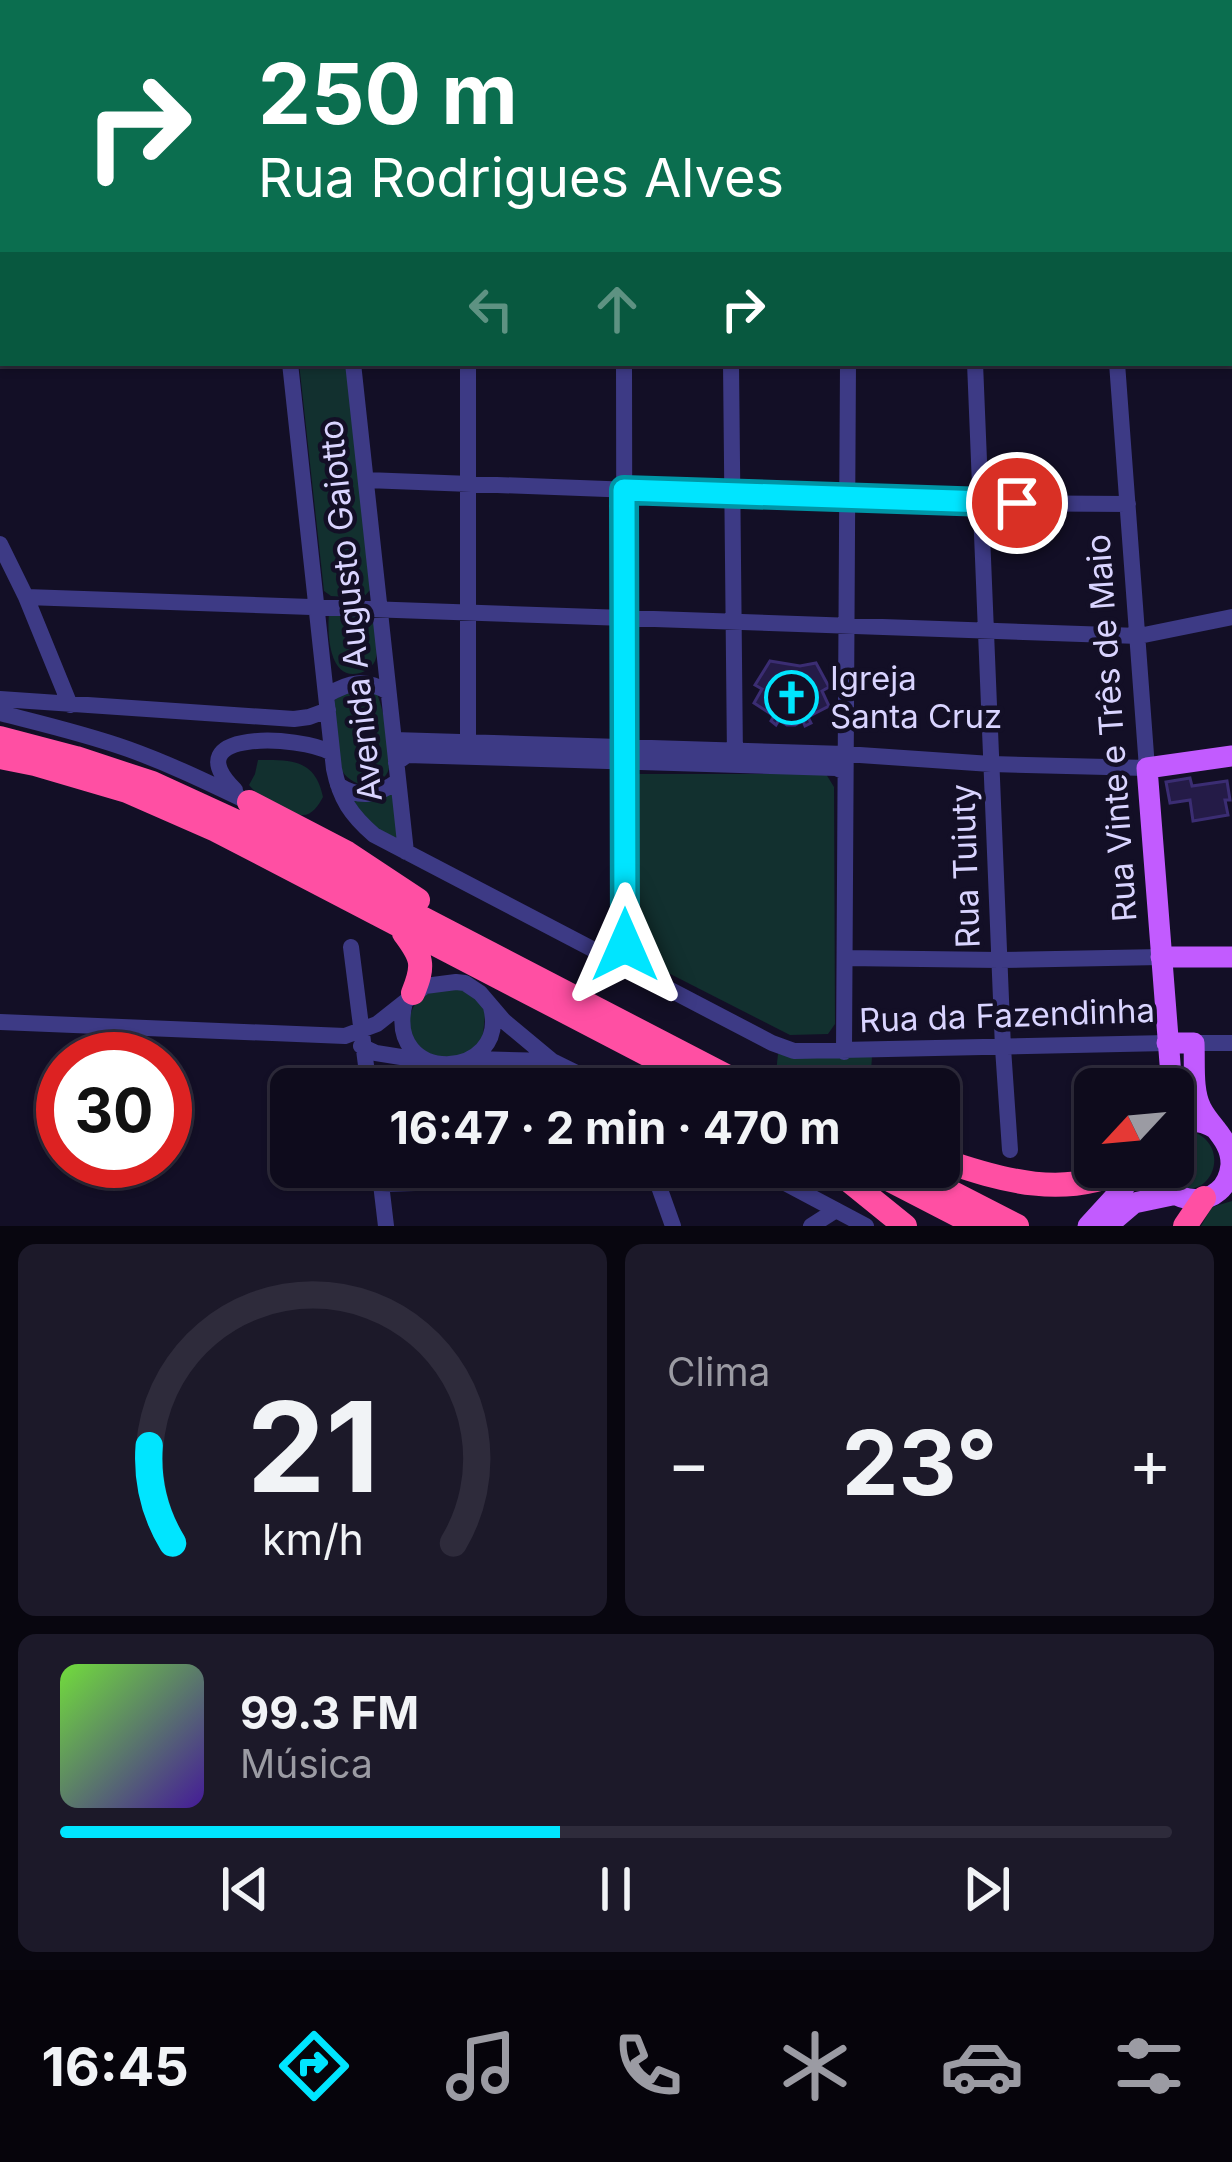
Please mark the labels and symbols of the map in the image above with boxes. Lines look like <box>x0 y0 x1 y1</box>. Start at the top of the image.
street label: Avenida Augusto Gaiotto <box>310 418 390 804</box>
pin <box>966 452 1068 554</box>
street label: Rua Vinte e Três de Maio <box>1078 533 1144 923</box>
place label: Igreja Santa Cruz <box>830 658 1002 736</box>
church icon: Igreja Santa Cruz <box>763 669 819 725</box>
street label: Rua Tuiuty <box>942 783 988 949</box>
position arrow <box>562 882 688 1008</box>
street label: Rua da Fazendinha <box>858 990 1156 1040</box>
speed limit sign: 30 <box>36 1032 192 1188</box>
north arrow <box>1074 1068 1194 1188</box>

